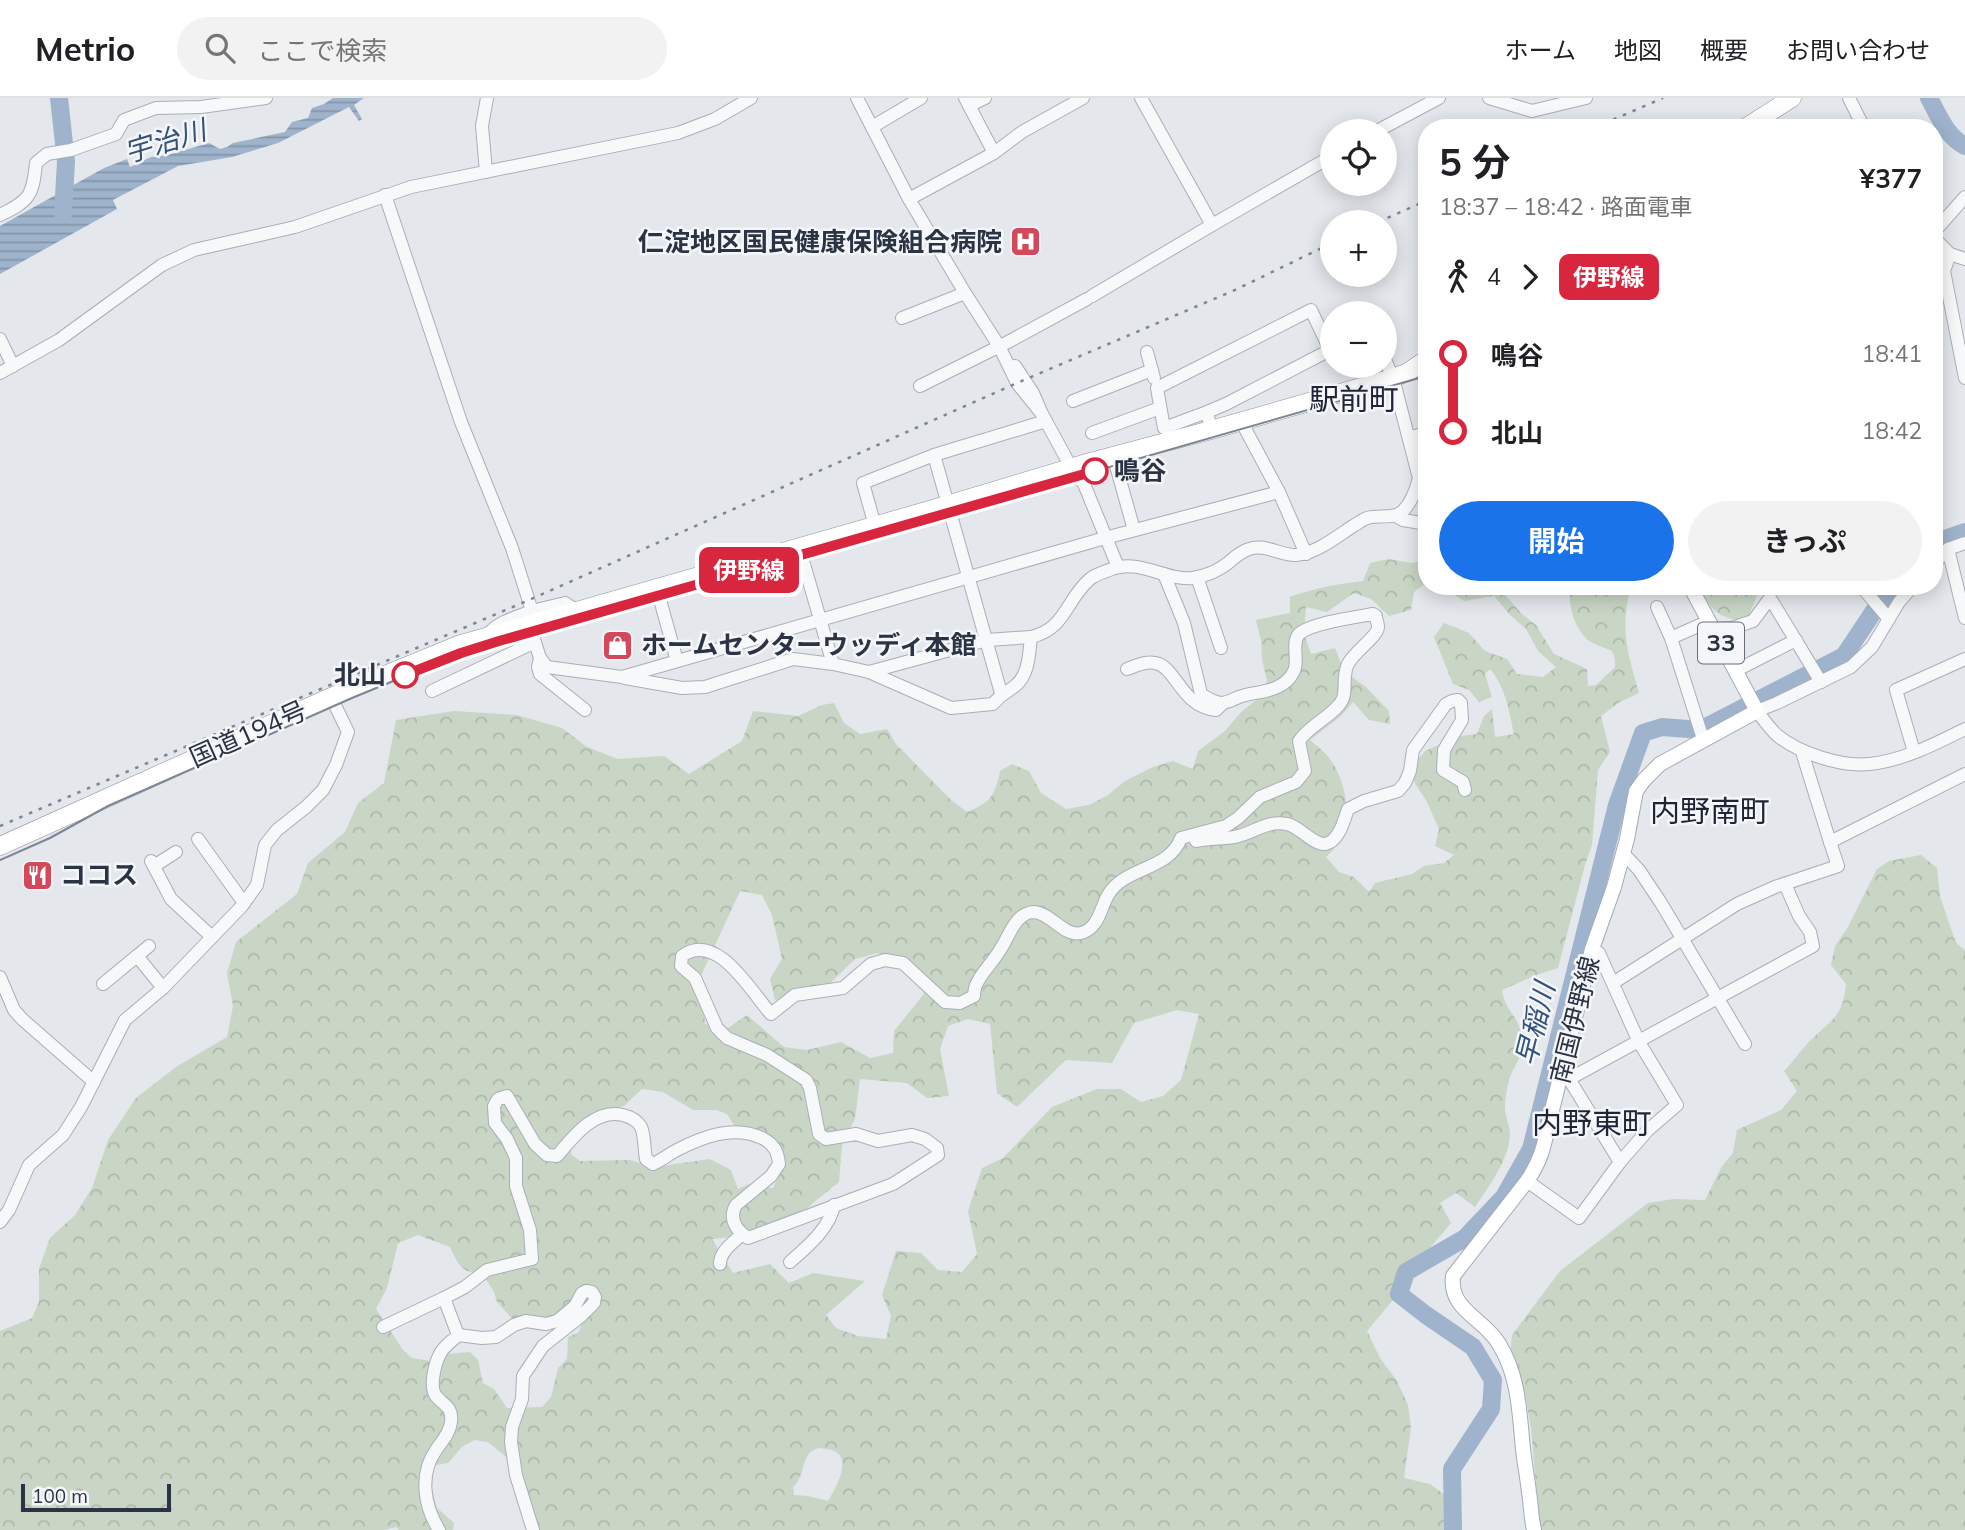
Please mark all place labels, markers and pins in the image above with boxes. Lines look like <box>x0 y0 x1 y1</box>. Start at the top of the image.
place label: 仁淀地区国民健康保険組合病院 <box>638 225 1002 258</box>
hospital icon: 仁淀地区国民健康保険組合病院 <box>1008 225 1042 259</box>
place label: 鳴谷 <box>1114 454 1166 487</box>
marker: 鳴谷 <box>1082 458 1108 484</box>
shop icon: ホームセンターウッディ本館 <box>601 628 635 662</box>
place label: ホームセンターウッディ本館 <box>641 628 976 661</box>
place label: 北山 <box>334 658 386 691</box>
marker: 北山 <box>392 662 418 688</box>
restaurant icon: ココス <box>20 858 54 892</box>
place label: ココス <box>60 858 138 891</box>

